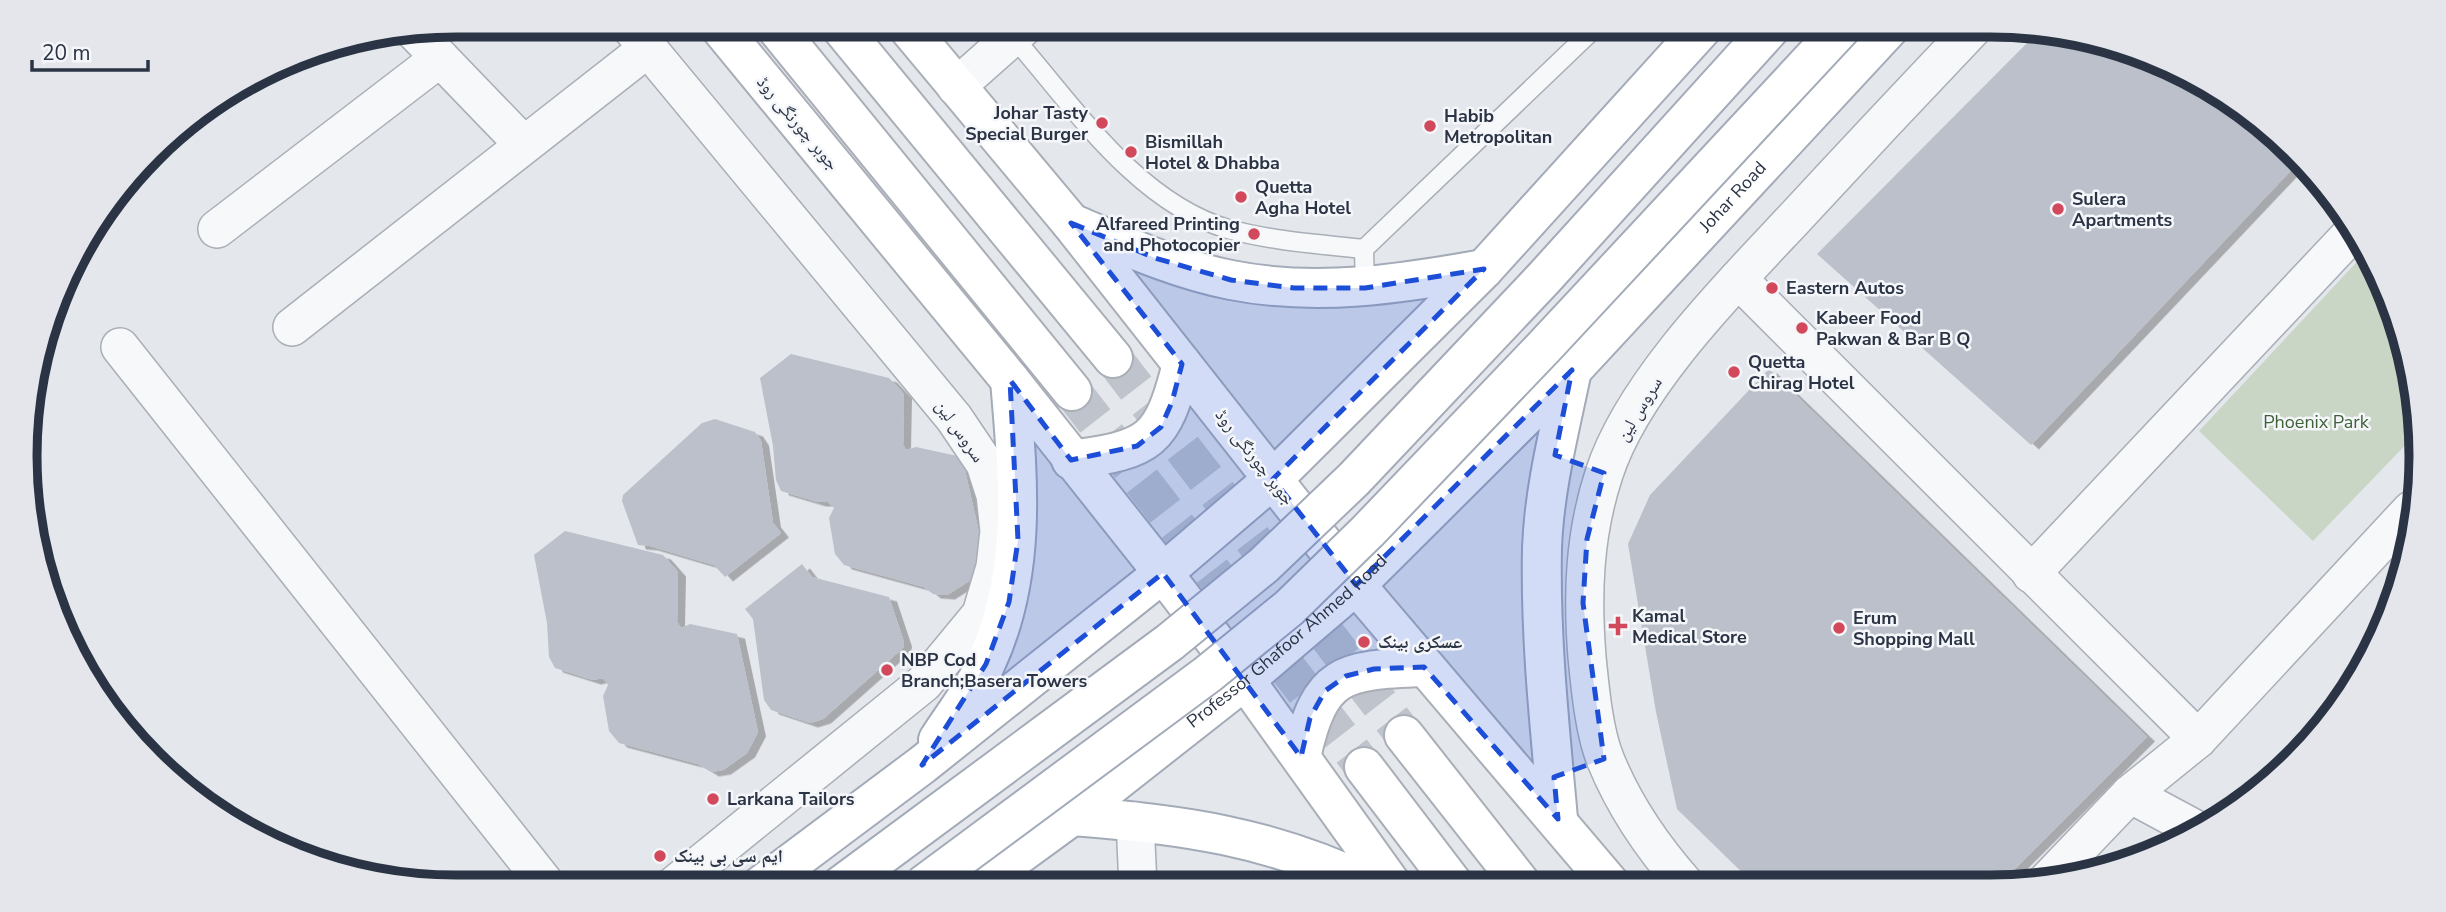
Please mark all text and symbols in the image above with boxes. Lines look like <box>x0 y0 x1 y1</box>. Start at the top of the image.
scale bar <box>32 28 147 72</box>
text: 20 m <box>42 39 91 67</box>
street label: جوہر چورنگی روڈ <box>751 71 845 175</box>
place label: Johar Tasty Special Burger <box>965 101 1089 146</box>
place label: Habib Metropolitan <box>1444 104 1552 149</box>
marker: Johar Tasty Special Burger <box>1094 115 1110 131</box>
marker: Habib Metropolitan <box>1422 118 1438 134</box>
place label: Bismillah Hotel & Dhabba <box>1145 130 1280 175</box>
marker: Bismillah Hotel & Dhabba <box>1123 144 1139 160</box>
street label: Johar Road <box>1693 156 1772 238</box>
place label: Quetta Agha Hotel <box>1255 175 1351 220</box>
place label: Sulera Apartments <box>2072 187 2172 232</box>
marker: Quetta Agha Hotel <box>1233 189 1249 205</box>
marker: Sulera Apartments <box>2050 201 2066 217</box>
place label: Alfareed Printing and Photocopier <box>1096 212 1240 257</box>
marker: Alfareed Printing and Photocopier <box>1246 226 1262 242</box>
place label: Eastern Autos <box>1786 276 1904 300</box>
marker: Eastern Autos <box>1764 280 1780 296</box>
place label: Kabeer Food Pakwan & Bar B Q <box>1816 306 1970 351</box>
marker: Kabeer Food Pakwan & Bar B Q <box>1794 320 1810 336</box>
place label: Quetta Chirag Hotel <box>1748 350 1855 395</box>
marker: Quetta Chirag Hotel <box>1726 364 1742 380</box>
street label: سروس لین <box>1610 372 1668 446</box>
street label: سروس لین <box>930 395 990 467</box>
street label: جوہر چورنگی روڈ <box>1210 404 1300 510</box>
park label: Phoenix Park <box>2263 410 2370 434</box>
street label: Professor Ghafoor Ahmed Road <box>1182 549 1392 733</box>
place label: Kamal Medical Store <box>1632 604 1747 649</box>
place label: Erum Shopping Mall <box>1853 606 1975 651</box>
marker: Kamal Medical Store <box>1610 618 1626 634</box>
marker: Erum Shopping Mall <box>1831 620 1847 636</box>
place label: عسکری بینک <box>1378 630 1462 654</box>
marker: عسکری بینک <box>1356 634 1372 650</box>
place label: NBP Cod Branch;Basera Towers <box>901 648 1088 693</box>
marker: NBP Cod Branch;Basera Towers <box>879 662 895 678</box>
place label: Larkana Tailors <box>727 787 855 811</box>
marker: Larkana Tailors <box>705 791 721 807</box>
place label: ایم سی بی بینک <box>674 844 783 868</box>
marker: ایم سی بی بینک <box>652 848 668 864</box>

